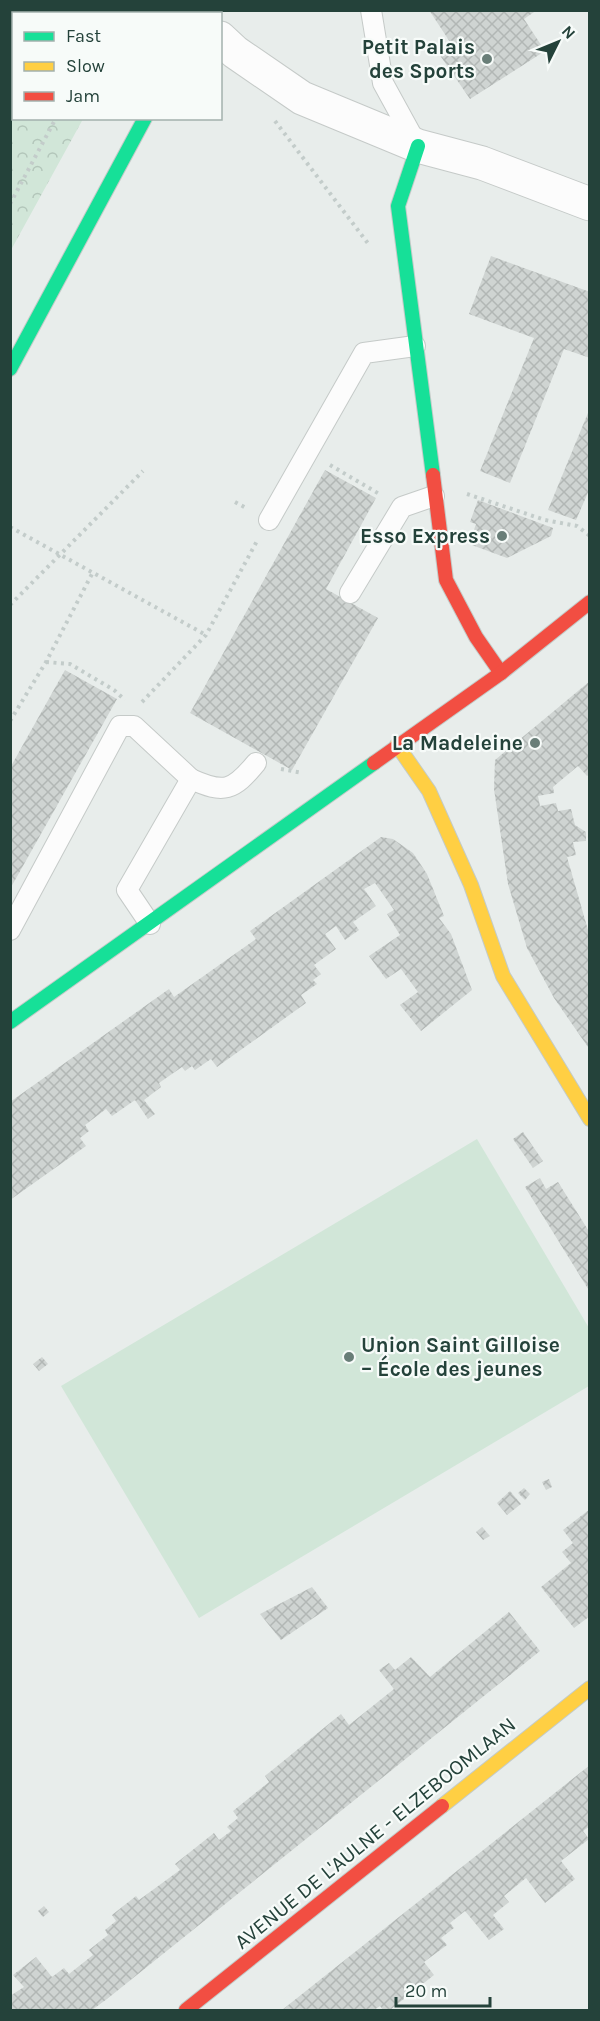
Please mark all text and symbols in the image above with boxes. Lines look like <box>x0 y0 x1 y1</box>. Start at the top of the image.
legend <box>12 12 222 120</box>
north arrow <box>528 12 588 72</box>
text: N <box>558 21 579 43</box>
text: Fast <box>66 25 101 47</box>
place label: Petit Palais des Sports <box>362 35 475 83</box>
marker: Petit Palais des Sports <box>480 52 494 66</box>
text: Slow <box>66 55 105 77</box>
text: Jam <box>66 85 100 107</box>
place label: Esso Express <box>360 524 490 548</box>
marker: Esso Express <box>495 529 509 543</box>
place label: La Madeleine <box>392 731 523 755</box>
marker: La Madeleine <box>528 736 542 750</box>
place label: Union Saint Gilloise – École des jeunes <box>361 1333 560 1381</box>
marker: Union Saint Gilloise – École des jeunes <box>342 1350 356 1364</box>
street label: AVENUE DE L'AULNE - ELZEBOOMLAAN <box>230 1712 520 1954</box>
scale bar <box>396 1970 490 2008</box>
text: 20 m <box>405 1980 447 2002</box>

